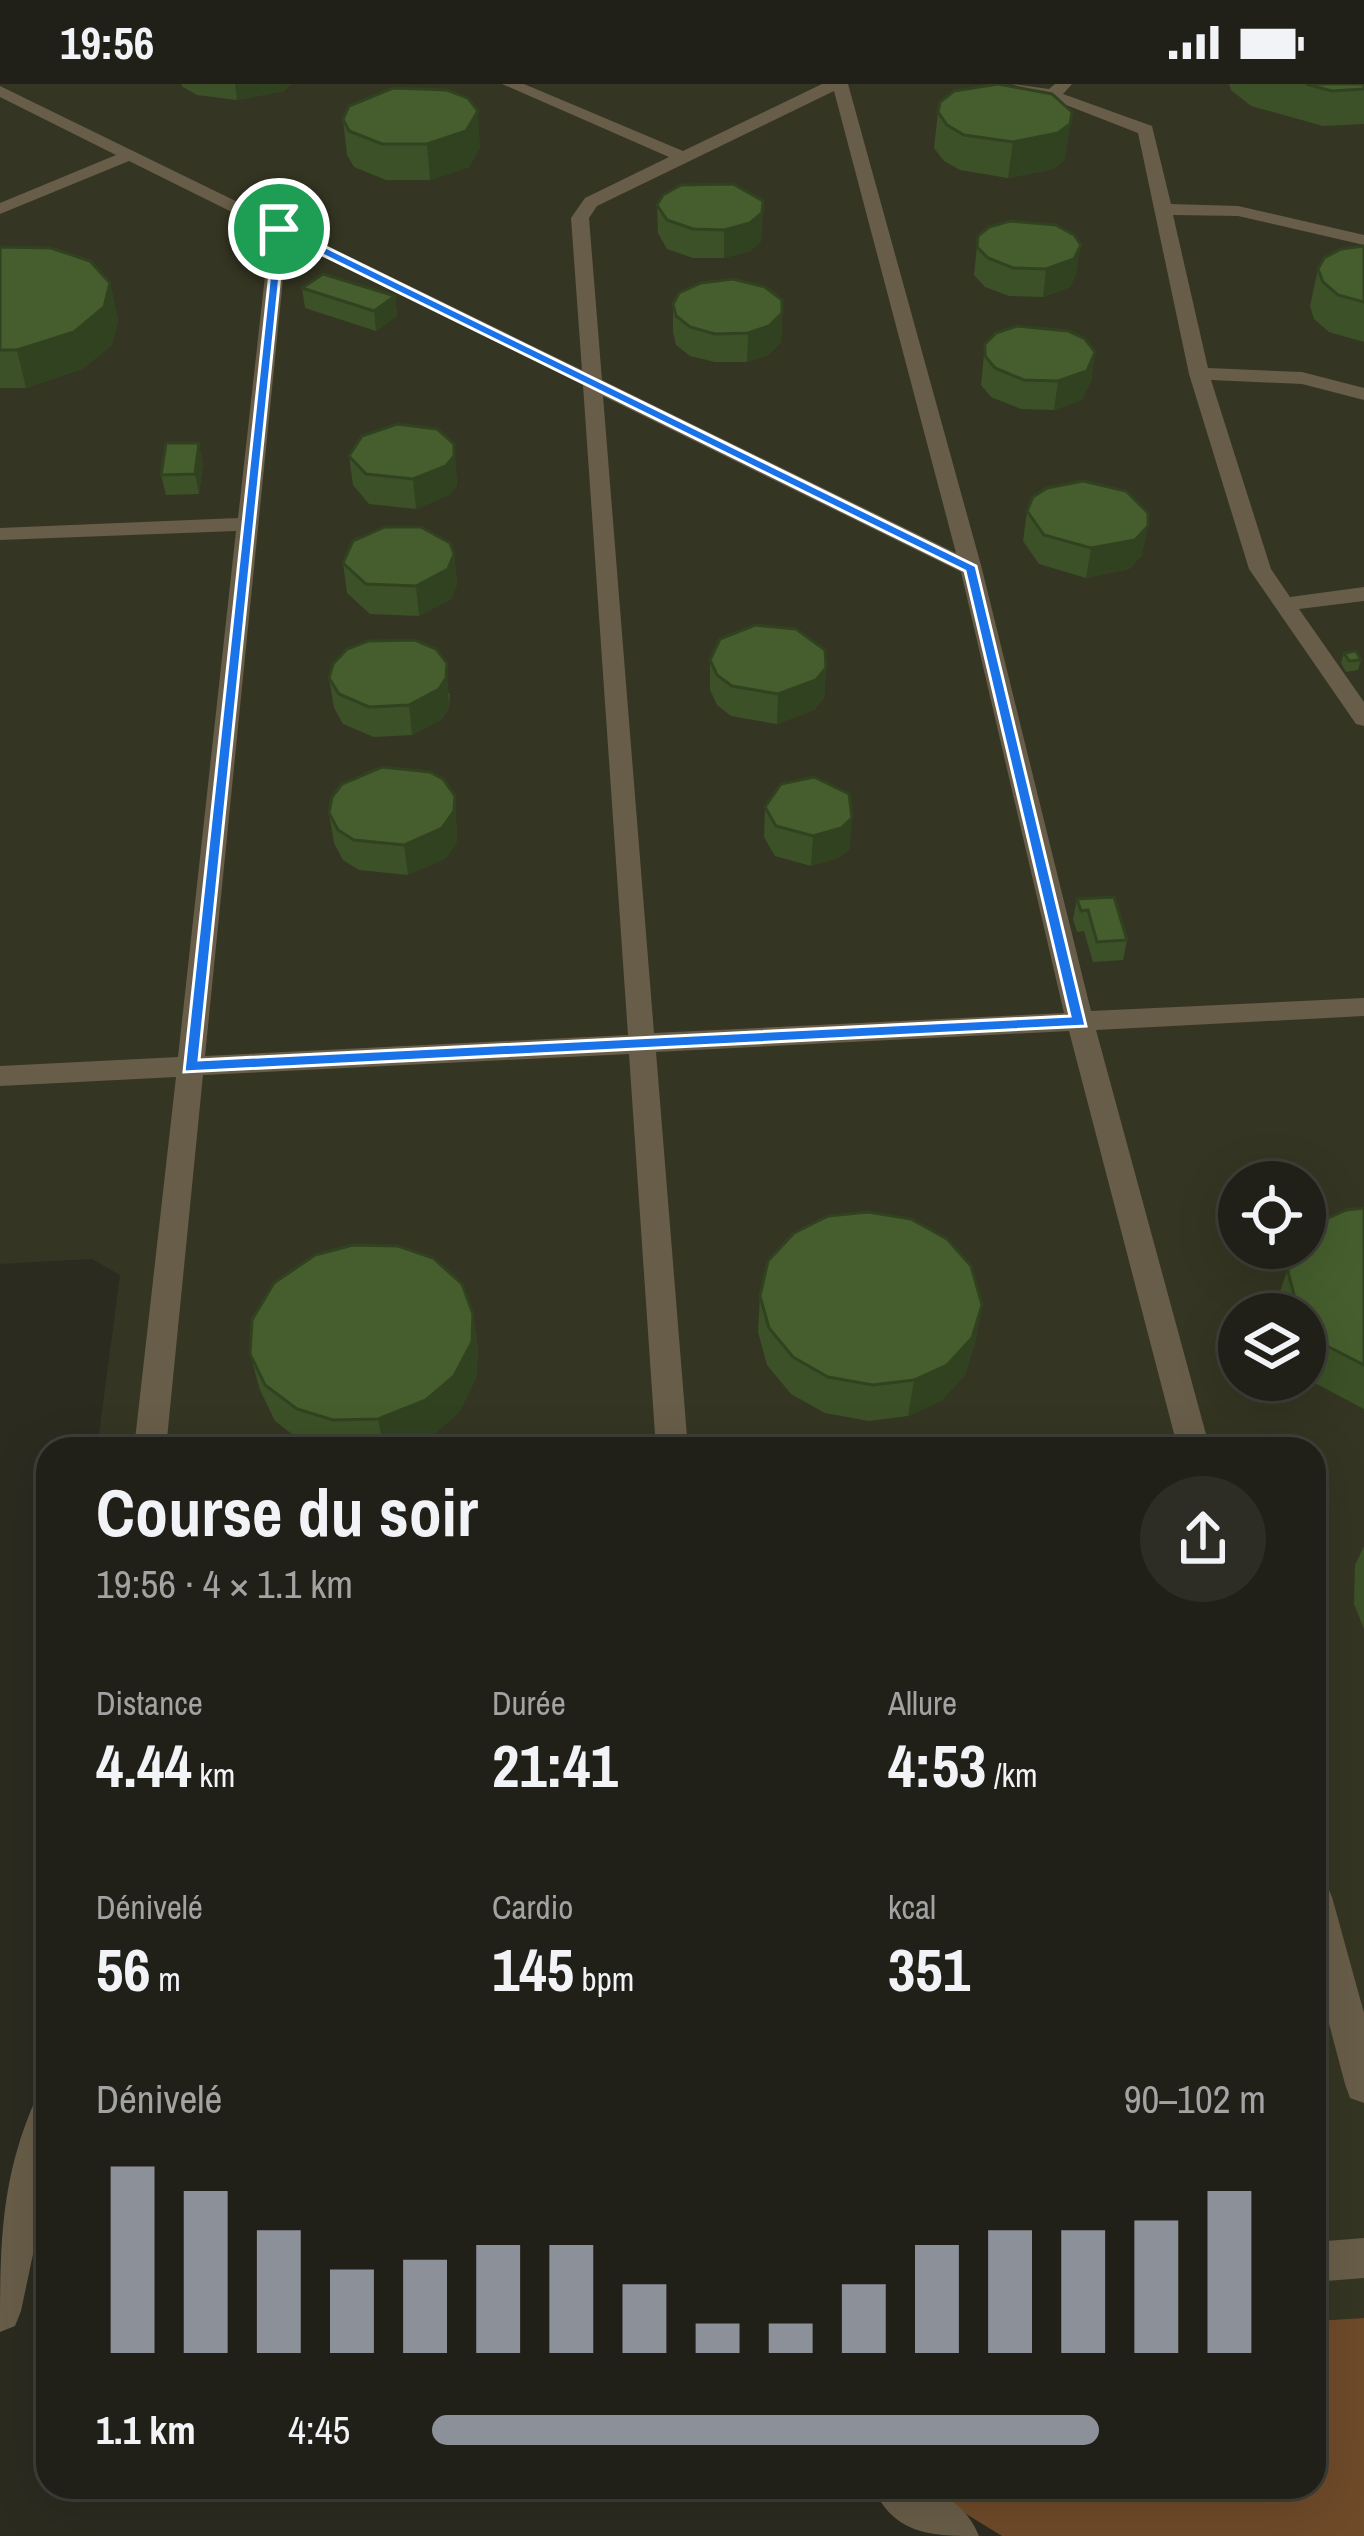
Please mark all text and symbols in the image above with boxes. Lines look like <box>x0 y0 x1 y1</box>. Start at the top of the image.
text: 19:56 <box>60 12 154 73</box>
pin <box>228 178 330 280</box>
icon: arrive <box>246 196 312 262</box>
map controls <box>1218 1161 1326 1401</box>
button: locate <box>1218 1161 1326 1269</box>
button: layers <box>1218 1293 1326 1401</box>
text: Course du soir <box>96 1468 478 1557</box>
button: share <box>1140 1476 1266 1602</box>
text: 19:56 · 4 × 1.1 km <box>96 1558 353 1610</box>
text: Distance <box>96 1681 203 1725</box>
text: Durée <box>492 1681 566 1725</box>
text: Allure <box>888 1681 957 1725</box>
text: 4.44 <box>96 1725 192 1806</box>
text: 21:41 <box>492 1725 618 1806</box>
text: 4:53 <box>888 1725 986 1806</box>
text: km <box>192 1753 235 1797</box>
text: /km <box>986 1753 1038 1797</box>
text: Dénivelé <box>96 1885 203 1929</box>
text: Cardio <box>492 1885 573 1929</box>
text: kcal <box>888 1885 936 1929</box>
text: 56 <box>96 1929 151 2010</box>
text: 145 <box>492 1929 574 2010</box>
text: 351 <box>888 1929 970 2010</box>
text: m <box>151 1957 181 2001</box>
text: bpm <box>574 1957 634 2001</box>
text: Dénivelé <box>96 2073 222 2125</box>
text: 90–102 m <box>1124 2073 1266 2125</box>
text: 1.1 km <box>96 2404 196 2456</box>
text: 4:45 <box>288 2404 350 2456</box>

